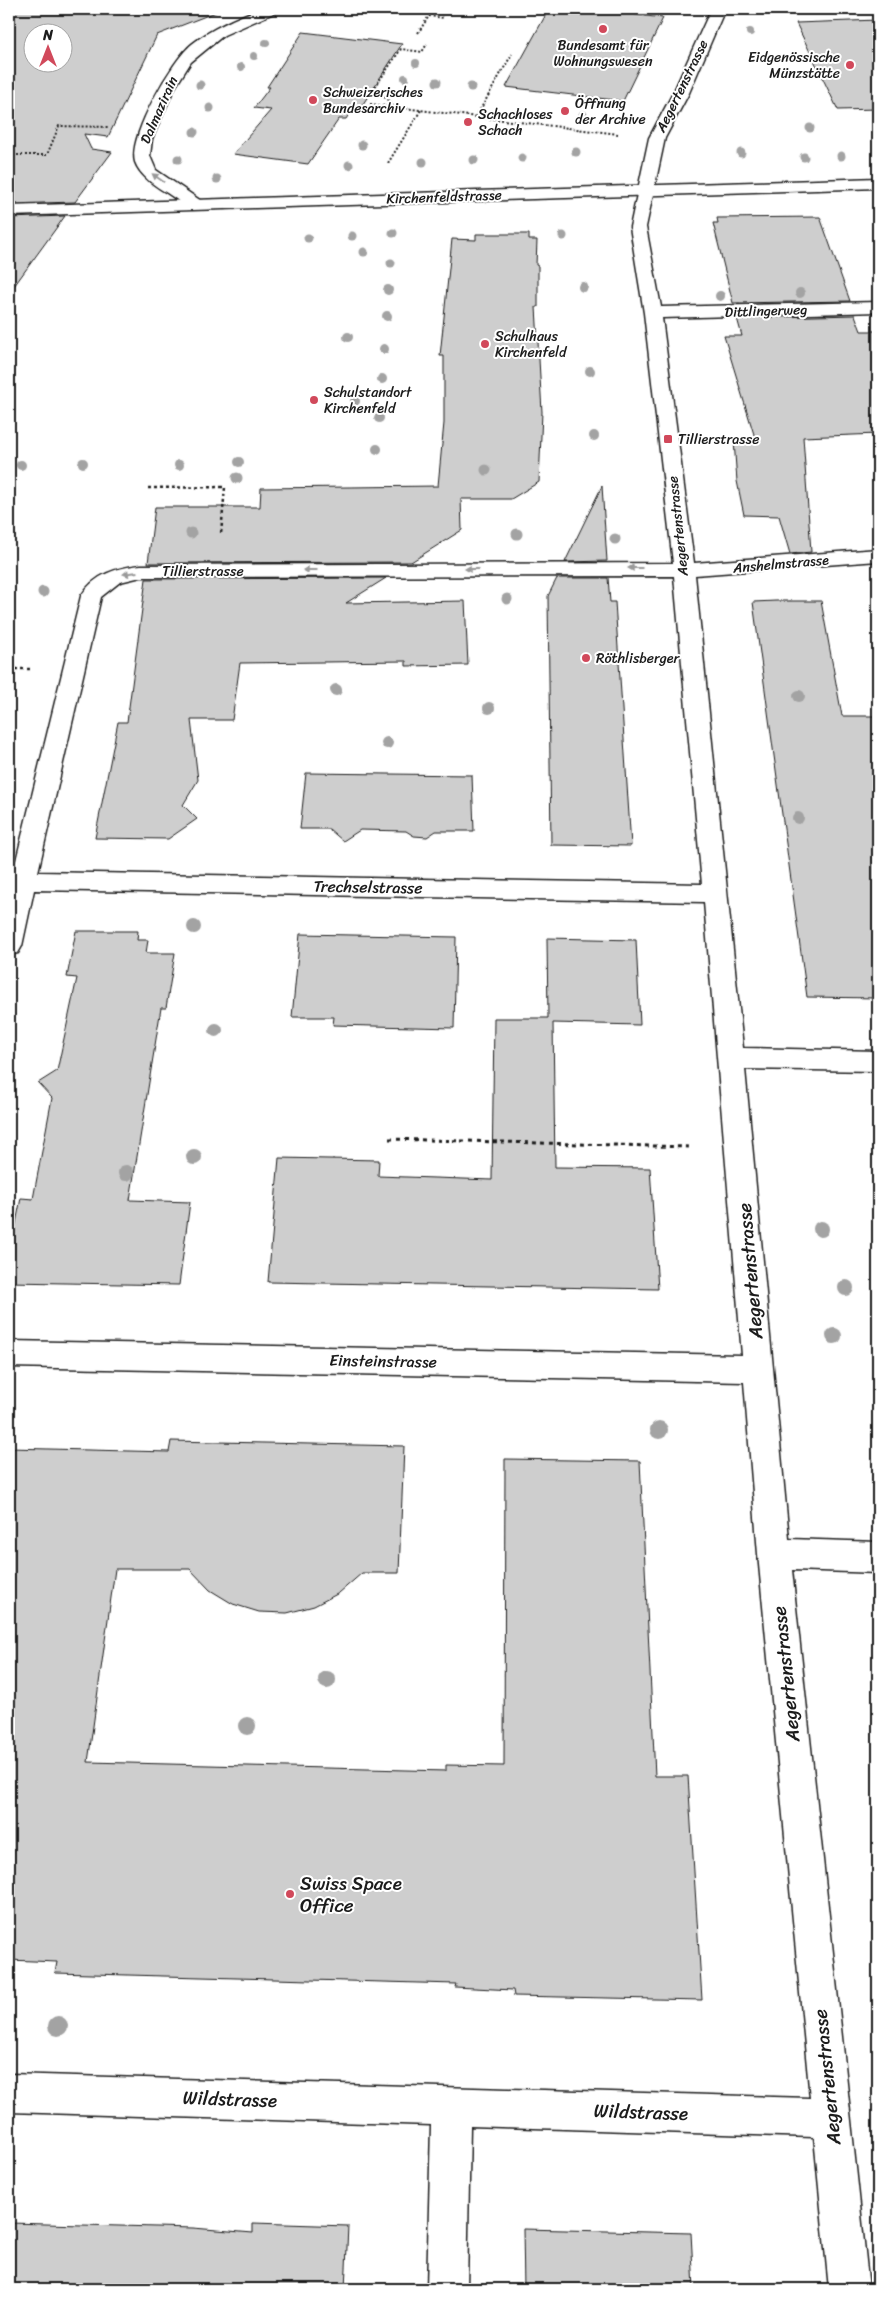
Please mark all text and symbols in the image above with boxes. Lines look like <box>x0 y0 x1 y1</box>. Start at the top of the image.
north arrow <box>22 22 72 72</box>
text: N <box>42 23 53 48</box>
marker: Bundesamt für Wohnungswesen <box>597 23 609 35</box>
place label: Bundesamt für Wohnungswesen <box>553 33 653 74</box>
street label: Aegertenstrasse <box>648 35 715 138</box>
place label: Eidgenössische Münzstätte <box>748 45 840 86</box>
marker: Eidgenössische Münzstätte <box>844 59 856 71</box>
street label: Dalmazirain <box>133 72 185 148</box>
place label: Schweizerisches Bundesarchiv <box>323 80 423 121</box>
place label: Öffnung der Archive <box>575 91 646 132</box>
marker: Schweizerisches Bundesarchiv <box>307 94 319 106</box>
place label: Schachloses Schach <box>478 102 553 143</box>
marker: Öffnung der Archive <box>559 105 571 117</box>
marker: Schachloses Schach <box>462 116 474 128</box>
one-way arrow <box>151 173 165 183</box>
street label: Kirchenfeldstrasse <box>386 182 502 212</box>
street label: Dittlingerweg <box>724 297 808 325</box>
place label: Schulhaus Kirchenfeld <box>495 324 568 365</box>
marker: Schulhaus Kirchenfeld <box>479 338 491 350</box>
place label: Schulstandort Kirchenfeld <box>324 380 413 421</box>
marker: Schulstandort Kirchenfeld <box>308 394 320 406</box>
place label: Tillierstrasse <box>678 427 759 452</box>
marker: Tillierstrasse <box>662 433 674 445</box>
street label: Aegertenstrasse <box>660 475 696 578</box>
street label: Anshelmstrasse <box>731 547 830 581</box>
street label: Tillierstrasse <box>162 559 244 584</box>
one-way arrow <box>627 564 643 572</box>
one-way arrow <box>464 565 480 573</box>
one-way arrow <box>302 566 318 574</box>
one-way arrow <box>122 569 138 577</box>
place label: Röthlisberger <box>596 646 681 671</box>
marker: Röthlisberger <box>580 652 592 664</box>
street label: Trechselstrasse <box>313 872 423 902</box>
street label: Aegertenstrasse <box>728 1201 772 1341</box>
street label: Einsteinstrasse <box>329 1346 437 1376</box>
street label: Aegertenstrasse <box>762 1604 810 1745</box>
place label: Swiss Space Office <box>300 1867 402 1922</box>
marker: Swiss Space Office <box>284 1888 296 1900</box>
street label: Aegertenstrasse <box>803 2007 851 2148</box>
street label: Wildstrasse <box>182 2081 278 2117</box>
street label: Wildstrasse <box>593 2094 689 2130</box>

